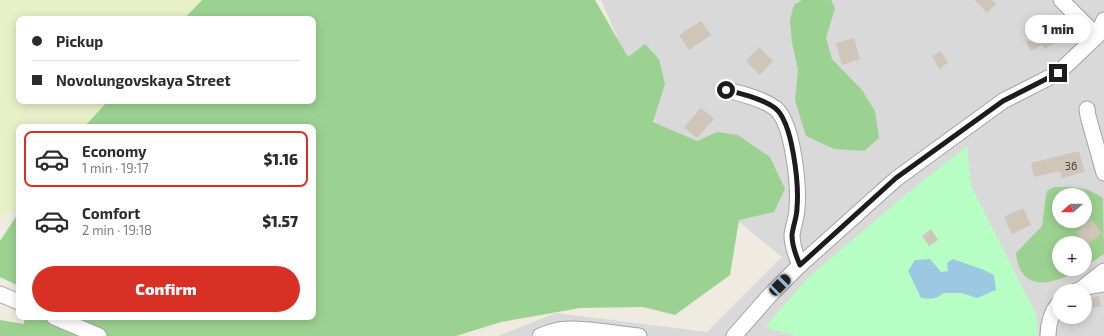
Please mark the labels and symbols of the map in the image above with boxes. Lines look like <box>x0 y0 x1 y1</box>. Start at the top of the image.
callout: 1 min <box>1025 15 1091 43</box>
route end <box>1049 64 1067 82</box>
route start <box>717 81 735 99</box>
house number: 36 <box>1065 159 1077 172</box>
north arrow <box>1052 188 1092 228</box>
car <box>767 272 793 298</box>

